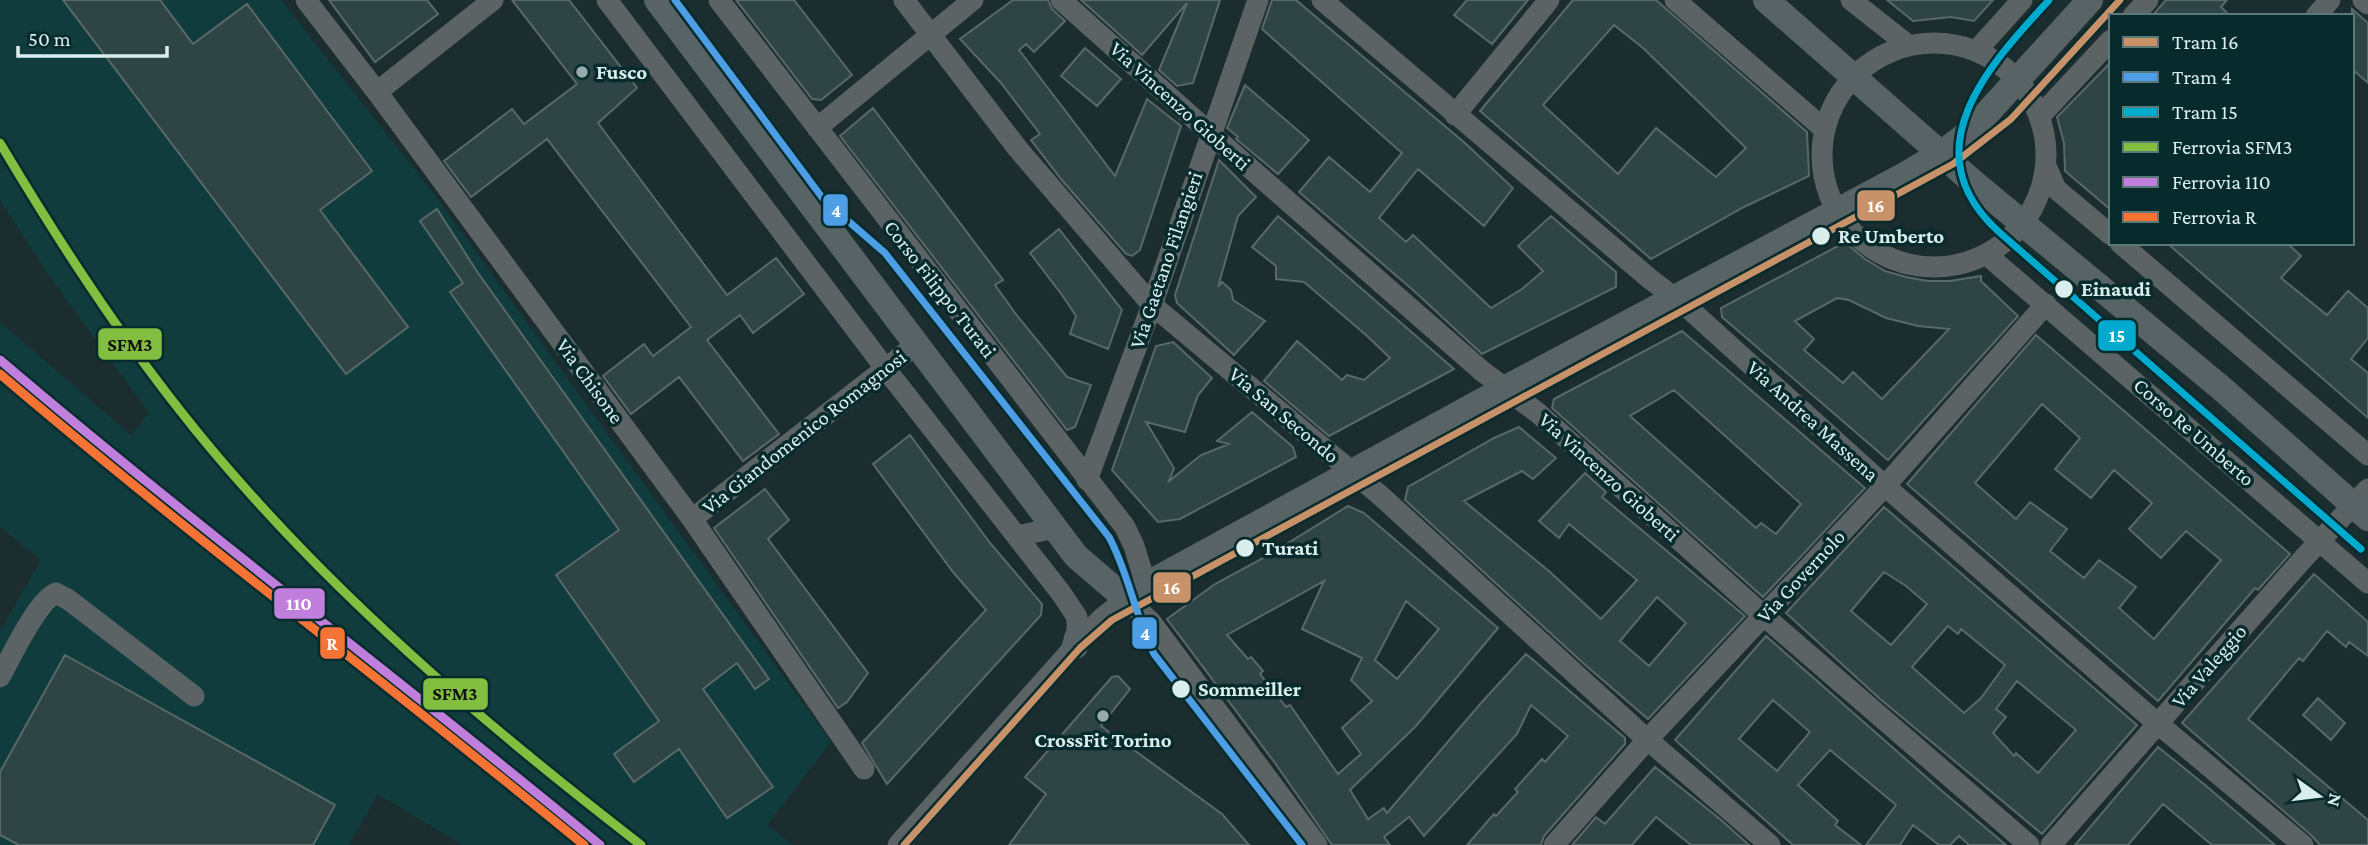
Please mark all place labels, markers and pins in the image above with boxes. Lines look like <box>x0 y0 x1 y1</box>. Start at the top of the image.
place label: Fusco <box>596 60 647 84</box>
marker: Fusco <box>574 64 590 80</box>
place label: Re Umberto <box>1838 224 1944 248</box>
marker: Re Umberto <box>1810 225 1832 247</box>
place label: Einaudi <box>2081 277 2151 301</box>
marker: Einaudi <box>2053 278 2075 300</box>
place label: Turati <box>1262 536 1318 560</box>
marker: Turati <box>1234 537 1256 559</box>
place label: Sommeiller <box>1198 677 1302 701</box>
marker: Sommeiller <box>1170 678 1192 700</box>
marker: CrossFit Torino <box>1095 708 1111 724</box>
place label: CrossFit Torino <box>1034 728 1172 752</box>

